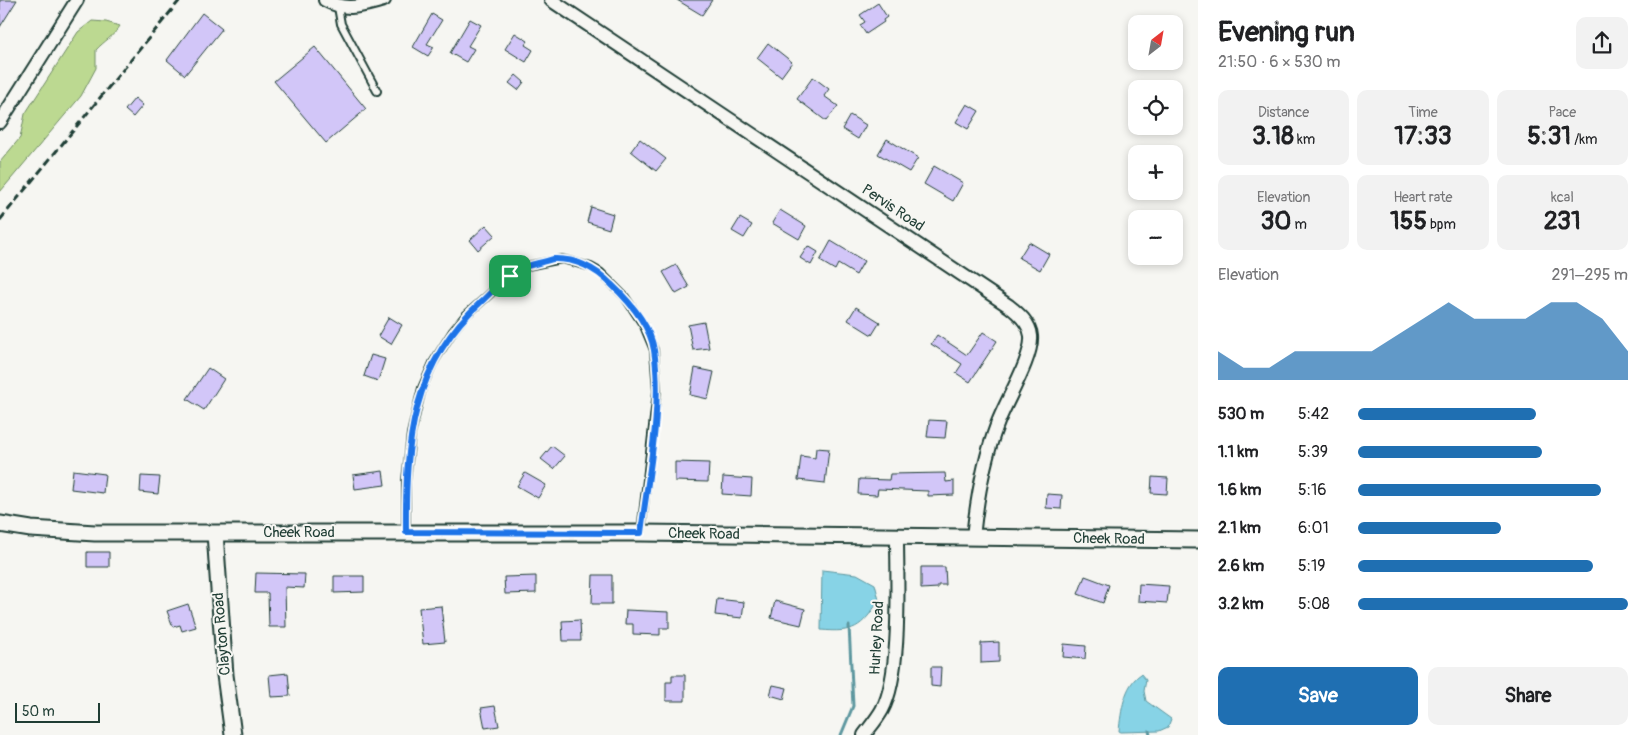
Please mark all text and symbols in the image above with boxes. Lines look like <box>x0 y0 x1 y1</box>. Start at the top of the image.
north arrow <box>1128 15 1182 70</box>
map controls <box>1128 15 1183 265</box>
text: Evening run <box>1218 15 1355 50</box>
button: share <box>1576 17 1628 69</box>
text: 21:50 · 6 × 530 m <box>1218 52 1340 72</box>
button: locate <box>1128 80 1183 135</box>
text: Distance <box>1258 104 1309 121</box>
text: Time <box>1408 104 1438 121</box>
text: Pace <box>1548 104 1576 121</box>
text: 3.18 <box>1252 121 1294 152</box>
text: 17:33 <box>1394 121 1452 152</box>
text: 5:31 <box>1527 121 1571 152</box>
text: km <box>1294 131 1315 148</box>
text: /km <box>1571 131 1597 148</box>
button: + <box>1128 145 1183 200</box>
street label: Pervis Road <box>858 180 928 236</box>
text: Elevation <box>1257 189 1310 206</box>
text: Heart rate <box>1393 189 1453 206</box>
text: kcal <box>1551 189 1574 206</box>
text: 30 <box>1260 206 1291 237</box>
text: 155 <box>1390 206 1427 237</box>
text: 231 <box>1544 206 1581 237</box>
button: − <box>1128 210 1183 265</box>
text: m <box>1291 216 1307 233</box>
text: bpm <box>1427 216 1456 233</box>
pin <box>489 255 531 297</box>
icon: arrive <box>496 262 524 290</box>
text: Elevation <box>1218 265 1279 285</box>
text: 291–295 m <box>1552 265 1628 285</box>
text: 530 m <box>1218 404 1264 424</box>
text: 5:42 <box>1298 404 1329 424</box>
text: 1.1 km <box>1218 442 1258 462</box>
text: 5:39 <box>1298 442 1328 462</box>
text: 1.6 km <box>1218 480 1261 500</box>
text: 5:16 <box>1298 480 1327 500</box>
text: 2.1 km <box>1218 518 1261 538</box>
text: 6:01 <box>1298 518 1329 538</box>
street label: Cheek Road <box>263 523 335 542</box>
street label: Cheek Road <box>668 524 740 544</box>
street label: Cheek Road <box>1073 529 1145 549</box>
text: 2.6 km <box>1218 556 1264 576</box>
text: 5:19 <box>1298 556 1325 576</box>
street label: Clayton Road <box>209 592 235 676</box>
text: 3.2 km <box>1218 594 1264 614</box>
text: 5:08 <box>1298 594 1330 614</box>
street label: Hurley Road <box>866 601 888 675</box>
button: Save <box>1218 667 1418 725</box>
button: Share <box>1428 667 1628 725</box>
scale bar <box>15 700 100 723</box>
text: 50 m <box>22 703 55 720</box>

